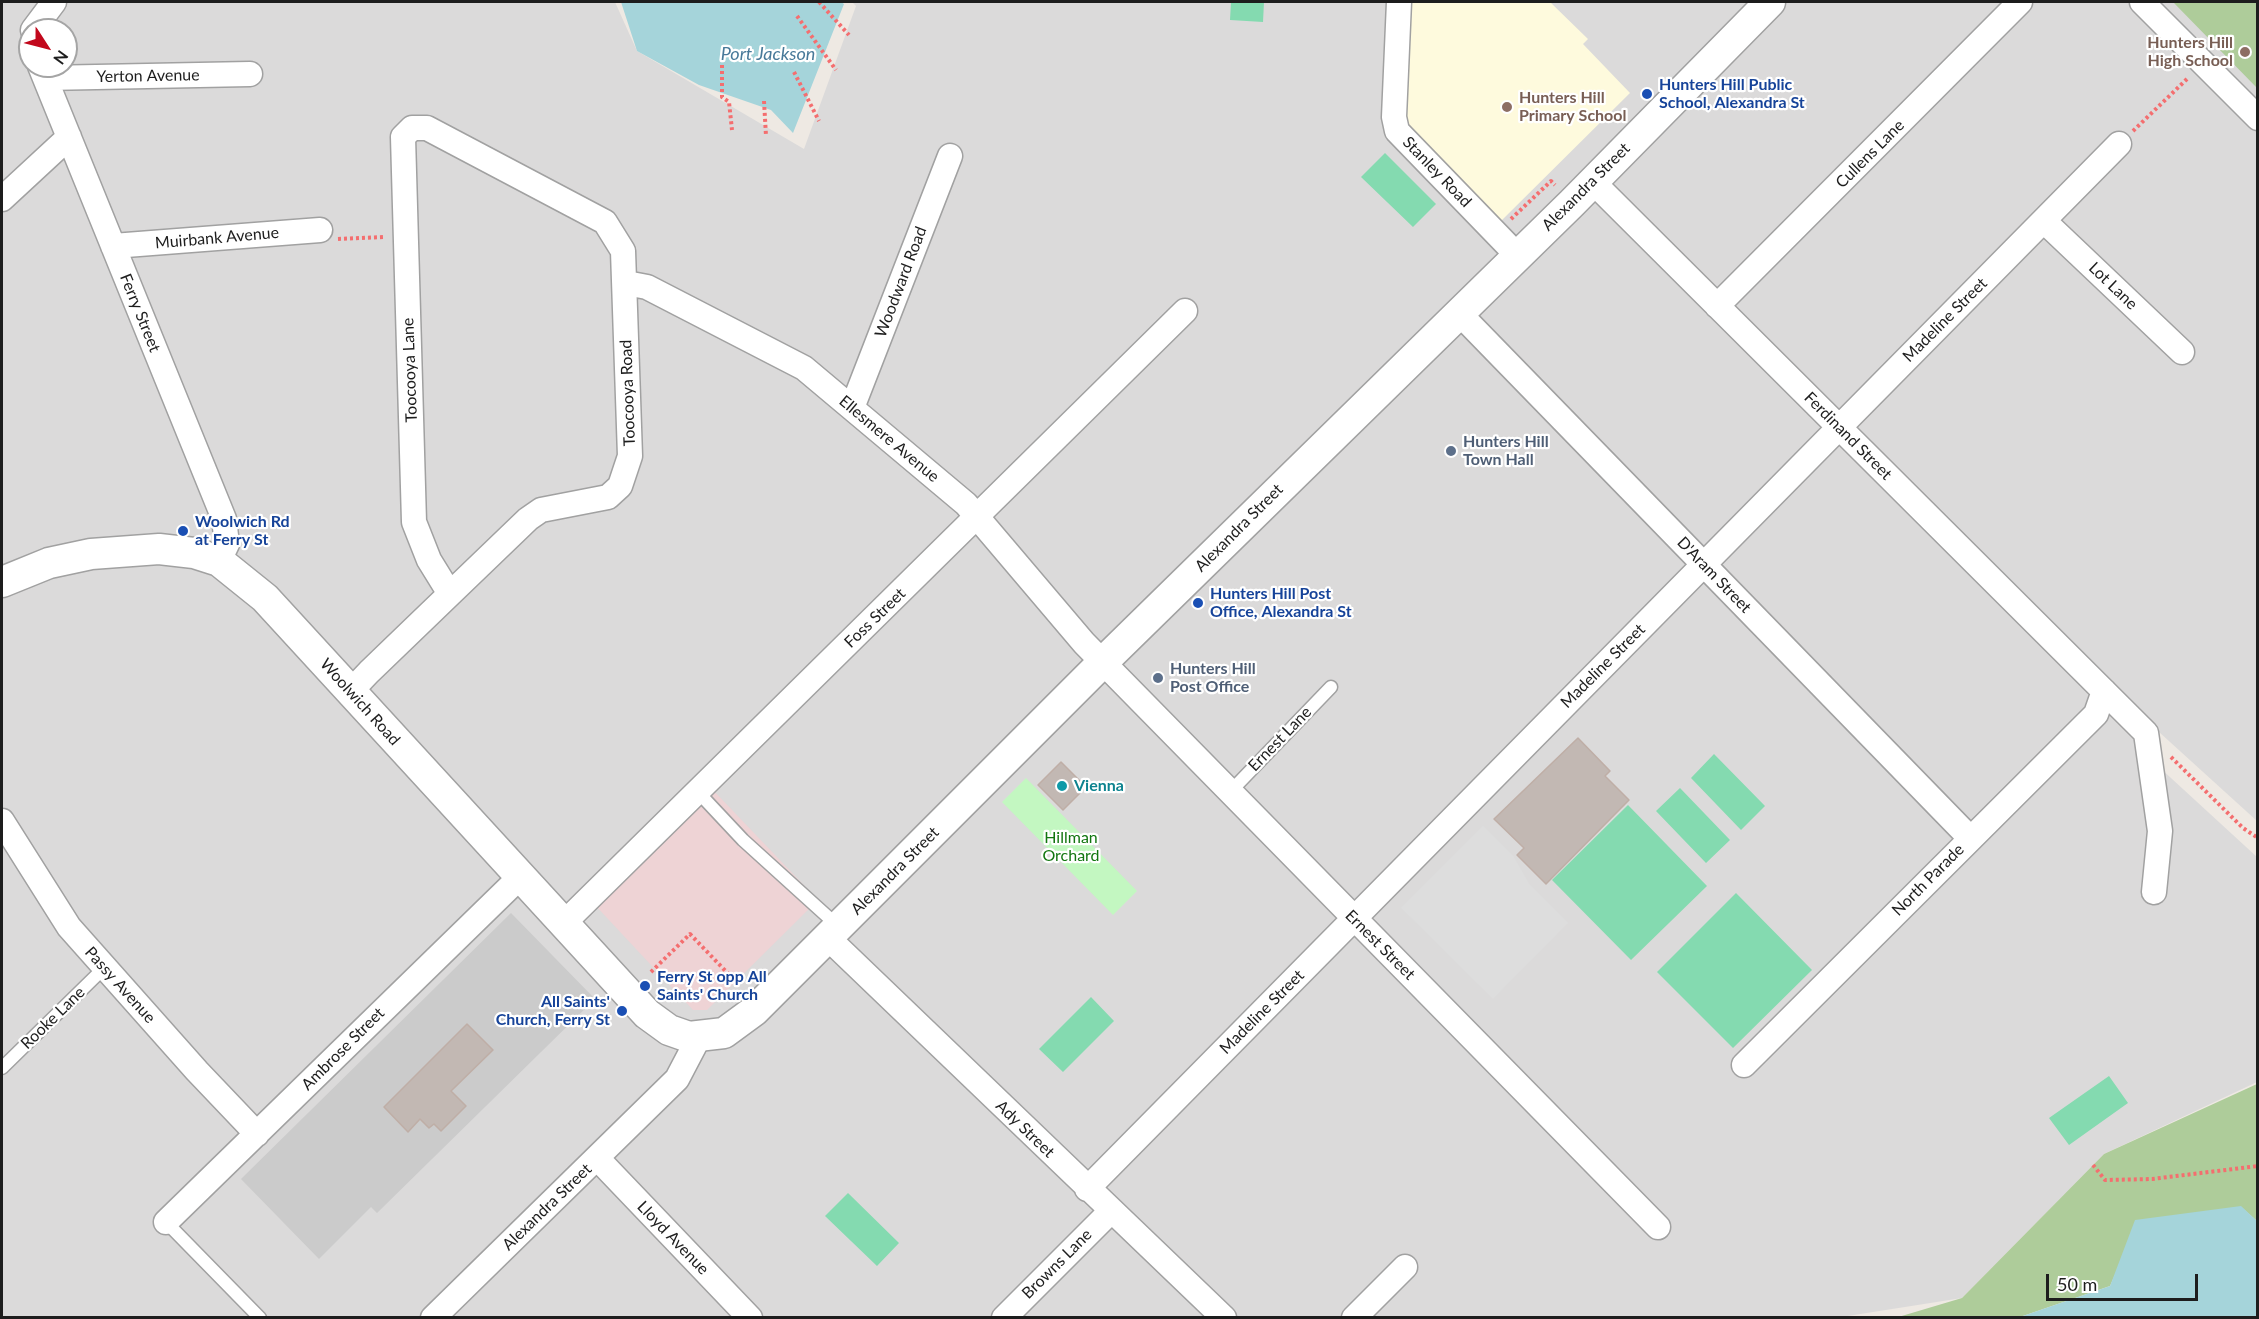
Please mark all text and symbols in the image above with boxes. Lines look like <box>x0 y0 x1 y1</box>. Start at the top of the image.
north arrow <box>18 18 78 78</box>
place label: Hunters Hill High School <box>2147 33 2233 71</box>
water label: Port Jackson <box>721 43 815 65</box>
marker: Hunters Hill High School <box>2238 45 2252 59</box>
text: N <box>50 47 73 68</box>
street label: Yerton Avenue <box>96 66 200 86</box>
place label: Hunters Hill Public School, Alexandra St <box>1659 75 1805 113</box>
marker: Hunters Hill Public School, Alexandra St <box>1640 87 1654 101</box>
place label: Hunters Hill Primary School <box>1519 88 1626 126</box>
marker: Hunters Hill Primary School <box>1500 100 1514 114</box>
street label: Cullens Lane <box>1832 116 1908 192</box>
street label: Stanley Road <box>1399 133 1475 211</box>
street label: Alexandra Street <box>1538 139 1634 235</box>
street label: Muirbank Avenue <box>154 223 280 253</box>
street label: Woodward Road <box>871 224 931 340</box>
street label: Lot Lane <box>2085 258 2141 314</box>
street label: Ferry Street <box>116 271 164 355</box>
street label: Madeline Street <box>1899 274 1991 366</box>
street label: Toocooya Lane <box>399 317 421 423</box>
street label: Toocooya Road <box>617 339 639 447</box>
street label: Ferdinand Street <box>1800 388 1896 484</box>
street label: Ellesmere Avenue <box>835 392 943 486</box>
place label: Hunters Hill Town Hall <box>1463 432 1549 470</box>
marker: Hunters Hill Town Hall <box>1444 444 1458 458</box>
street label: Alexandra Street <box>1191 480 1287 576</box>
place label: Woolwich Rd at Ferry St <box>195 512 290 550</box>
marker: Woolwich Rd at Ferry St <box>176 524 190 538</box>
street label: D'Aram Street <box>1673 533 1755 617</box>
street label: Foss Street <box>840 584 910 652</box>
place label: Hunters Hill Post Office, Alexandra St <box>1210 584 1352 622</box>
marker: Hunters Hill Post Office, Alexandra St <box>1191 596 1205 610</box>
street label: Madeline Street <box>1557 620 1649 712</box>
street label: Woolwich Road <box>316 655 404 749</box>
place label: Hunters Hill Post Office <box>1170 659 1256 697</box>
marker: Hunters Hill Post Office <box>1151 671 1165 685</box>
street label: Ernest Lane <box>1244 703 1316 775</box>
place label: Vienna <box>1074 776 1124 796</box>
marker: Vienna <box>1055 779 1069 793</box>
street label: Alexandra Street <box>847 823 943 919</box>
park label: Hillman Orchard <box>1042 828 1100 866</box>
street label: North Parade <box>1888 840 1968 920</box>
street label: Ernest Street <box>1341 906 1419 984</box>
street label: Passy Avenue <box>81 943 159 1027</box>
street label: Madeline Street <box>1216 966 1308 1058</box>
place label: Ferry St opp All Saints' Church <box>657 967 767 1005</box>
marker: Ferry St opp All Saints' Church <box>638 979 652 993</box>
street label: Rooke Lane <box>17 983 89 1053</box>
place label: All Saints' Church, Ferry St <box>496 992 610 1030</box>
street label: Ambrose Street <box>298 1004 388 1094</box>
marker: All Saints' Church, Ferry St <box>615 1004 629 1018</box>
street label: Ady Street <box>992 1096 1058 1162</box>
street label: Alexandra Street <box>498 1160 596 1254</box>
street label: Lloyd Avenue <box>633 1197 713 1279</box>
street label: Browns Lane <box>1018 1225 1096 1303</box>
scale bar <box>2049 1262 2200 1300</box>
text: 50 m <box>2057 1273 2097 1295</box>

